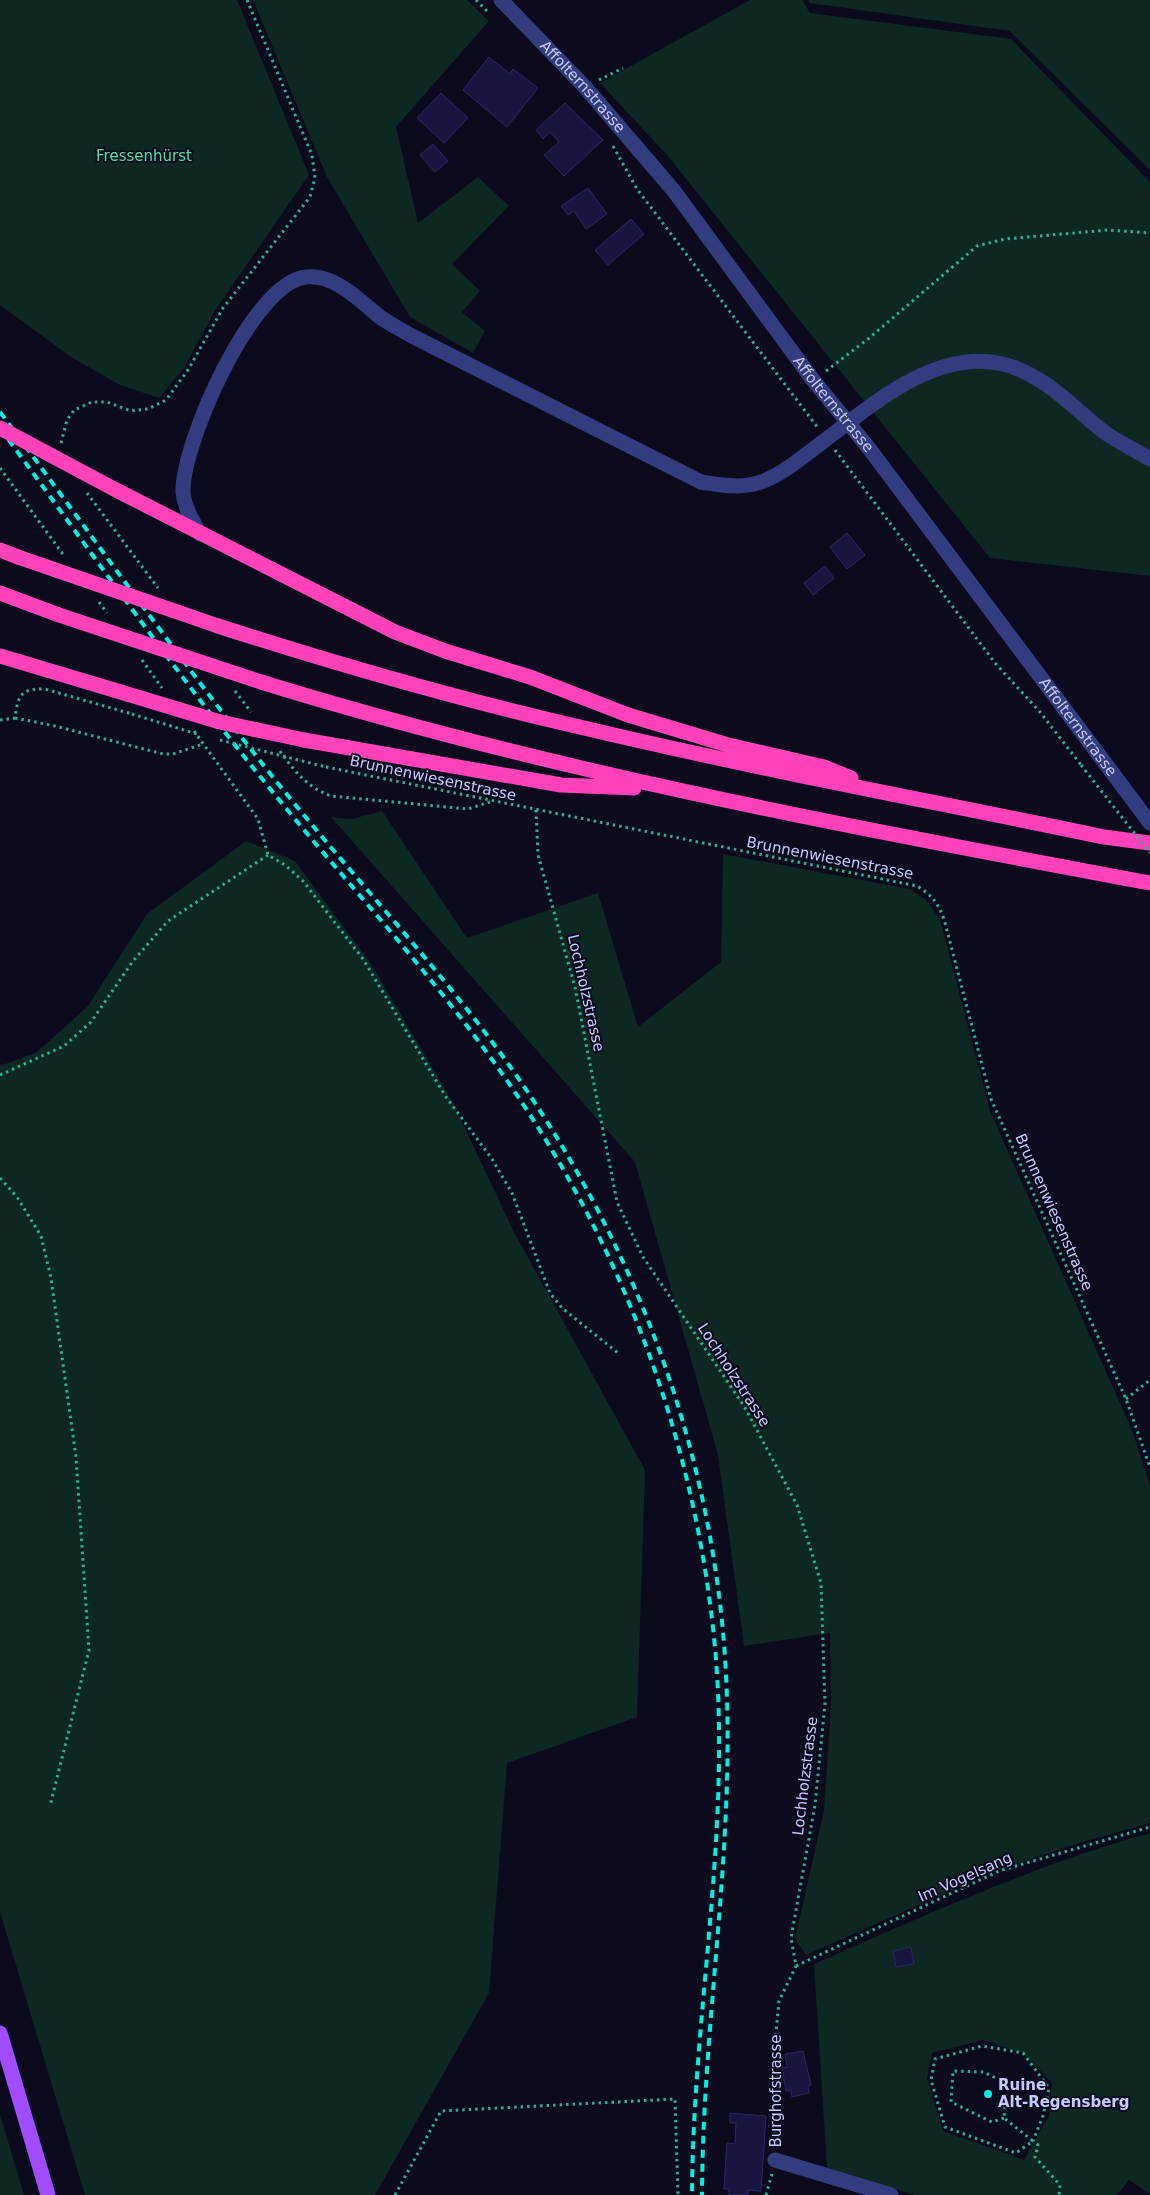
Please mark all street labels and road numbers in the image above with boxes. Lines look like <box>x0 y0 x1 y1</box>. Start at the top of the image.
street label: Affolternstrasse <box>536 37 629 136</box>
street label: Affolternstrasse <box>789 352 878 456</box>
street label: Affolternstrasse <box>1035 674 1121 780</box>
street label: Brunnenwiesenstrasse <box>348 752 518 804</box>
street label: Brunnenwiesenstrasse <box>745 833 915 883</box>
street label: Lochholzstrasse <box>564 933 608 1053</box>
street label: Brunnenwiesenstrasse <box>1011 1131 1097 1293</box>
street label: Lochholzstrasse <box>694 1320 774 1430</box>
street label: Lochholzstrasse <box>789 1716 821 1836</box>
street label: Im Vogelsang <box>915 1848 1015 1906</box>
street label: Burghofstrasse <box>767 2034 785 2148</box>

